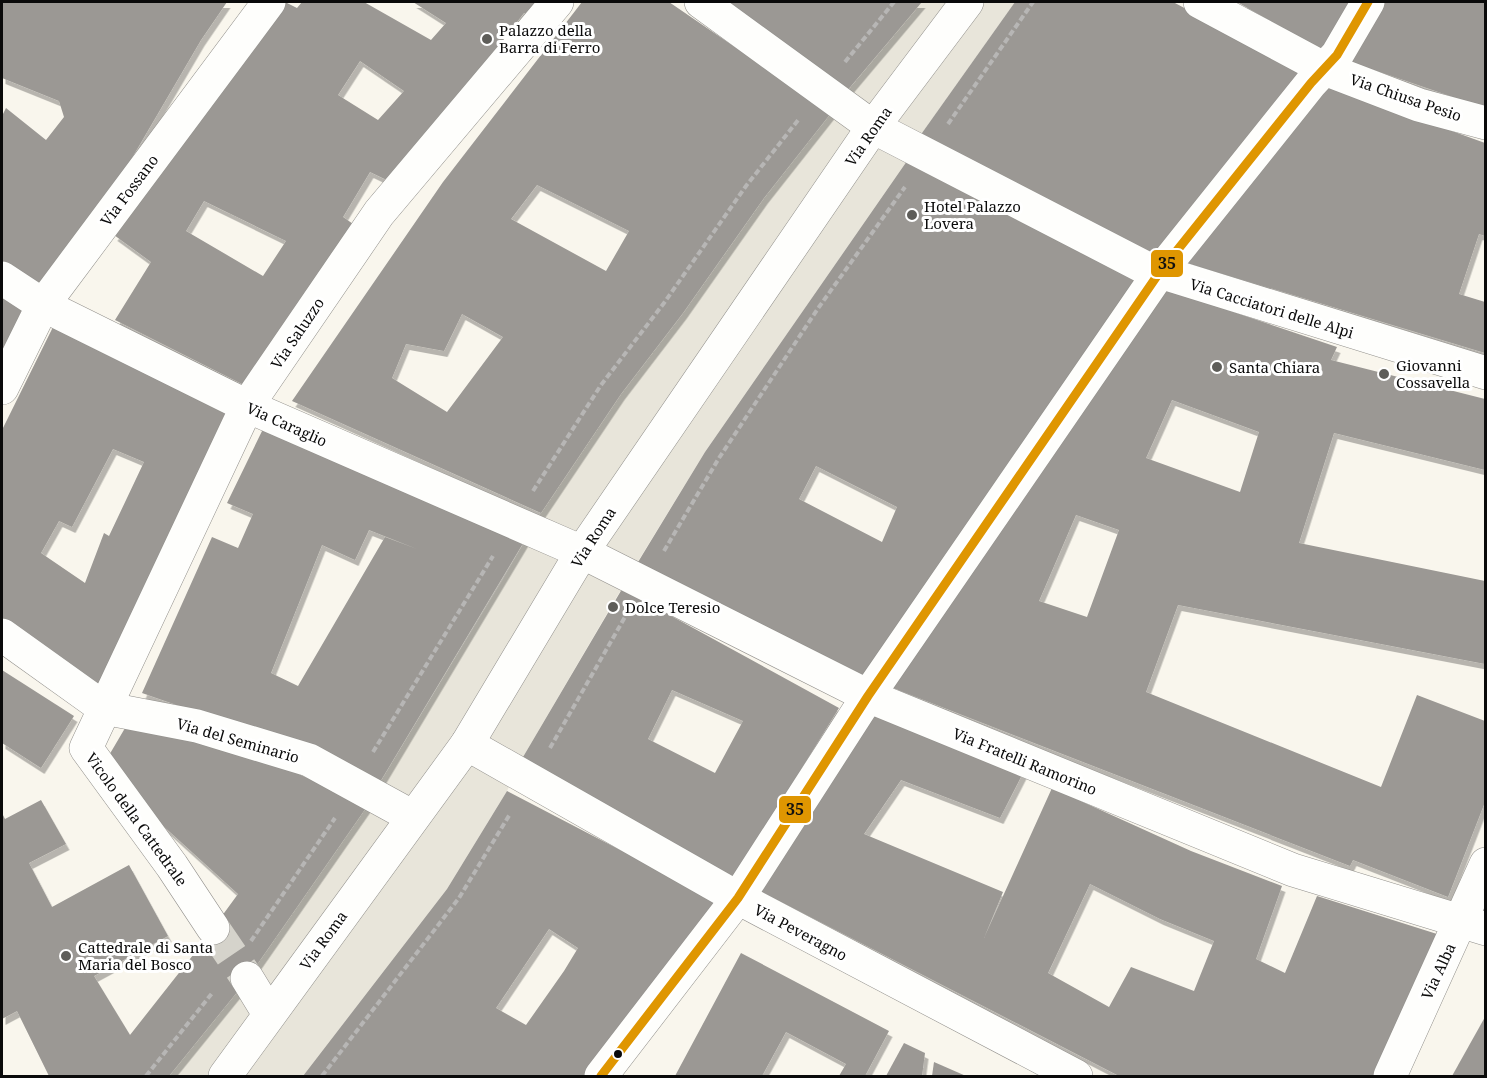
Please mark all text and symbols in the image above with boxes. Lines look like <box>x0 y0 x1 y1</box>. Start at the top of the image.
place label: Palazzo della Barra di Ferro <box>499 20 600 57</box>
marker: Palazzo della Barra di Ferro <box>480 32 494 46</box>
street label: Via Chiusa Pesio <box>1348 69 1464 125</box>
street label: Via Roma <box>840 102 896 170</box>
street label: Via Fossano <box>96 150 162 230</box>
place label: Hotel Palazzo Lovera <box>924 196 1021 233</box>
marker: Hotel Palazzo Lovera <box>905 208 919 222</box>
line badge: 35 <box>1150 249 1184 278</box>
text: 35 <box>1158 252 1176 274</box>
street label: Via Cacciatori delle Alpi <box>1188 274 1357 343</box>
street label: Via Saluzzo <box>266 293 328 373</box>
place label: Giovanni Cossavella <box>1396 355 1470 392</box>
place label: Santa Chiara <box>1229 357 1320 377</box>
marker: Santa Chiara <box>1210 360 1224 374</box>
marker: Giovanni Cossavella <box>1377 367 1391 381</box>
street label: Via Caraglio <box>244 397 330 451</box>
street label: Via Roma <box>566 503 620 571</box>
place label: Dolce Teresio <box>625 597 720 617</box>
marker: Dolce Teresio <box>606 600 620 614</box>
street label: Via del Seminario <box>174 713 302 767</box>
street label: Via Fratelli Ramorino <box>950 723 1100 799</box>
street label: Vicolo della Cattedrale <box>82 748 192 890</box>
line badge: 35 <box>778 795 812 824</box>
text: 35 <box>786 798 804 820</box>
street label: Via Peveragno <box>751 899 851 965</box>
street label: Via Roma <box>295 906 351 974</box>
place label: Cattedrale di Santa Maria del Bosco <box>78 937 213 974</box>
street label: Via Alba <box>1416 940 1460 1002</box>
marker: Cattedrale di Santa Maria del Bosco <box>59 949 73 963</box>
unlabelled marker <box>612 1048 624 1060</box>

